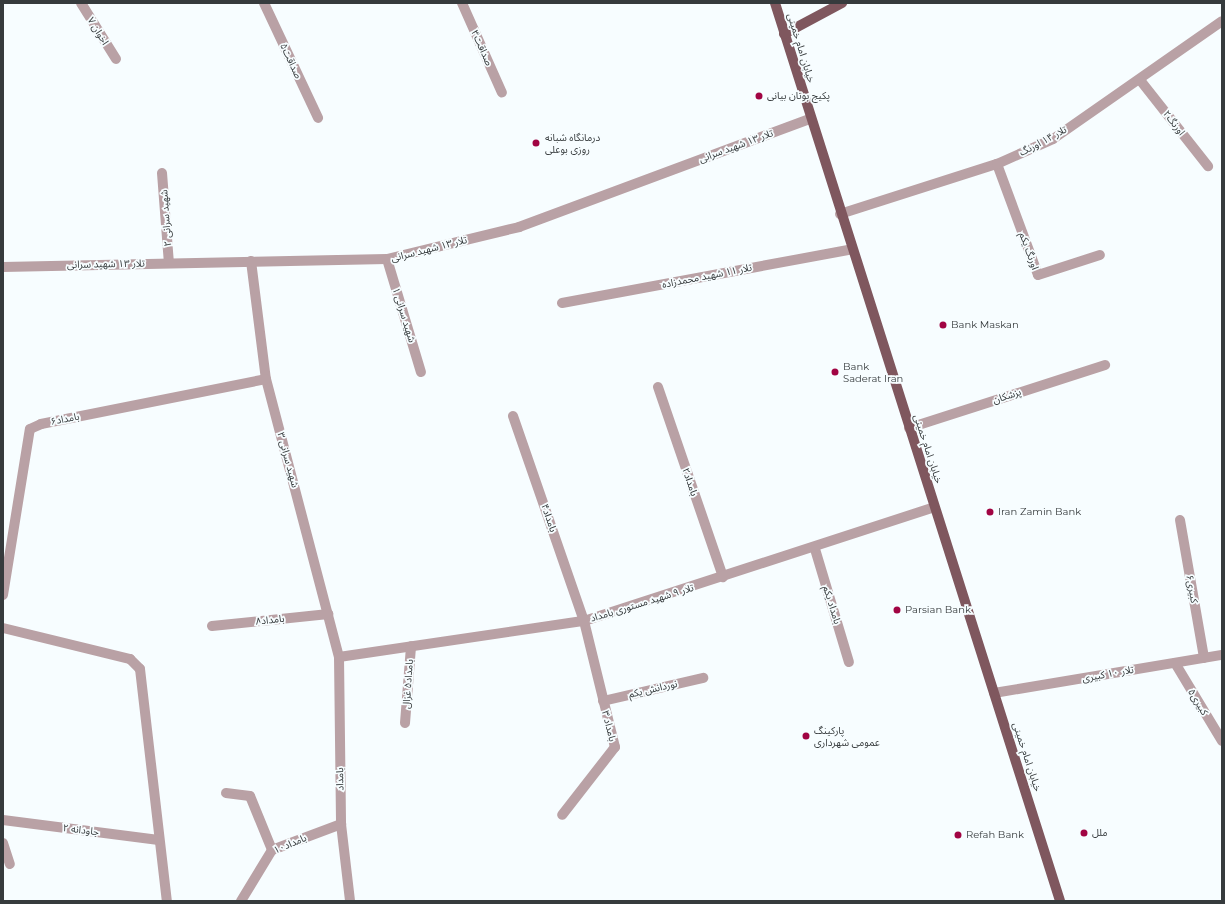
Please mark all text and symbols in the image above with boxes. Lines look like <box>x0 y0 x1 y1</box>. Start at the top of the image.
street label: خیابان امام خمینی <box>785 12 817 84</box>
street label: اخوان ۷ <box>85 15 111 47</box>
street label: صداقت۳ <box>469 28 495 68</box>
street label: صداقت۵ <box>278 41 304 81</box>
place label: پکیج بوتان بیانی <box>767 90 830 102</box>
marker: پکیج بوتان بیانی <box>754 91 764 101</box>
street label: اورنگ۲ <box>1161 108 1187 138</box>
street label: تلار ۱۴ اورنگ <box>1017 123 1069 159</box>
street label: تلار ۱۳ شهید سرانی <box>697 127 775 165</box>
place label: درمانگاه شبانه روزی بوعلی <box>545 131 600 154</box>
marker: درمانگاه شبانه روزی بوعلی <box>530 137 542 149</box>
street label: شهید سرانی ۲ <box>158 189 174 247</box>
street label: اورنگ یکم <box>1017 231 1041 271</box>
street label: تلار ۱۳ شهید سرانی <box>390 234 468 264</box>
street label: تلار ۱۳ شهید سرانی <box>67 257 145 271</box>
street label: تلار ۱۱ شهید محمدزاده <box>661 261 753 291</box>
street label: شهید سرانی ۱ <box>390 286 418 344</box>
place label: Bank Maskan <box>951 319 1019 331</box>
marker: Bank Maskan <box>938 320 948 330</box>
place label: Bank Saderat Iran <box>843 360 903 384</box>
marker: Bank Saderat Iran <box>830 367 840 377</box>
street label: پزشکان <box>991 386 1023 406</box>
street label: بامداد۶ <box>50 410 80 428</box>
street label: خیابان امام خمینی <box>911 413 945 485</box>
street label: شهید سرانی ۳ <box>275 431 301 489</box>
street label: بامداد۲ <box>680 466 700 498</box>
street label: بامداد۴ <box>539 502 559 534</box>
place label: Iran Zamin Bank <box>998 506 1081 518</box>
marker: Iran Zamin Bank <box>985 507 995 517</box>
street label: کبیری۶ <box>1184 574 1200 604</box>
street label: تلار ۹ شهید مستوری بامداد <box>589 582 695 624</box>
street label: بامداد یکم <box>820 584 844 626</box>
place label: Parsian Bank <box>905 604 971 616</box>
marker: Parsian Bank <box>892 605 902 615</box>
street label: بامداد۸ <box>255 613 285 627</box>
street label: بامداد۵ غزال <box>400 659 416 709</box>
street label: تلار ۱۰ کبیری <box>1081 664 1135 684</box>
street label: نوردانش یکم <box>627 678 679 700</box>
street label: کبیری۵ <box>1186 687 1210 717</box>
street label: بامداد ۳ <box>599 709 619 743</box>
street label: خیابان امام خمینی <box>1010 721 1044 793</box>
place label: پارکینگ عمومی شهرداری <box>814 724 880 748</box>
marker: پارکینگ عمومی شهرداری <box>801 731 811 741</box>
street label: بامداد <box>334 767 346 791</box>
street label: جاودانه ۲ <box>62 822 100 838</box>
place label: ملل <box>1092 827 1108 839</box>
marker: ملل <box>1079 828 1089 838</box>
place label: Refah Bank <box>966 829 1024 841</box>
marker: Refah Bank <box>953 830 963 840</box>
street label: بامداد۱۰ <box>272 832 308 856</box>

